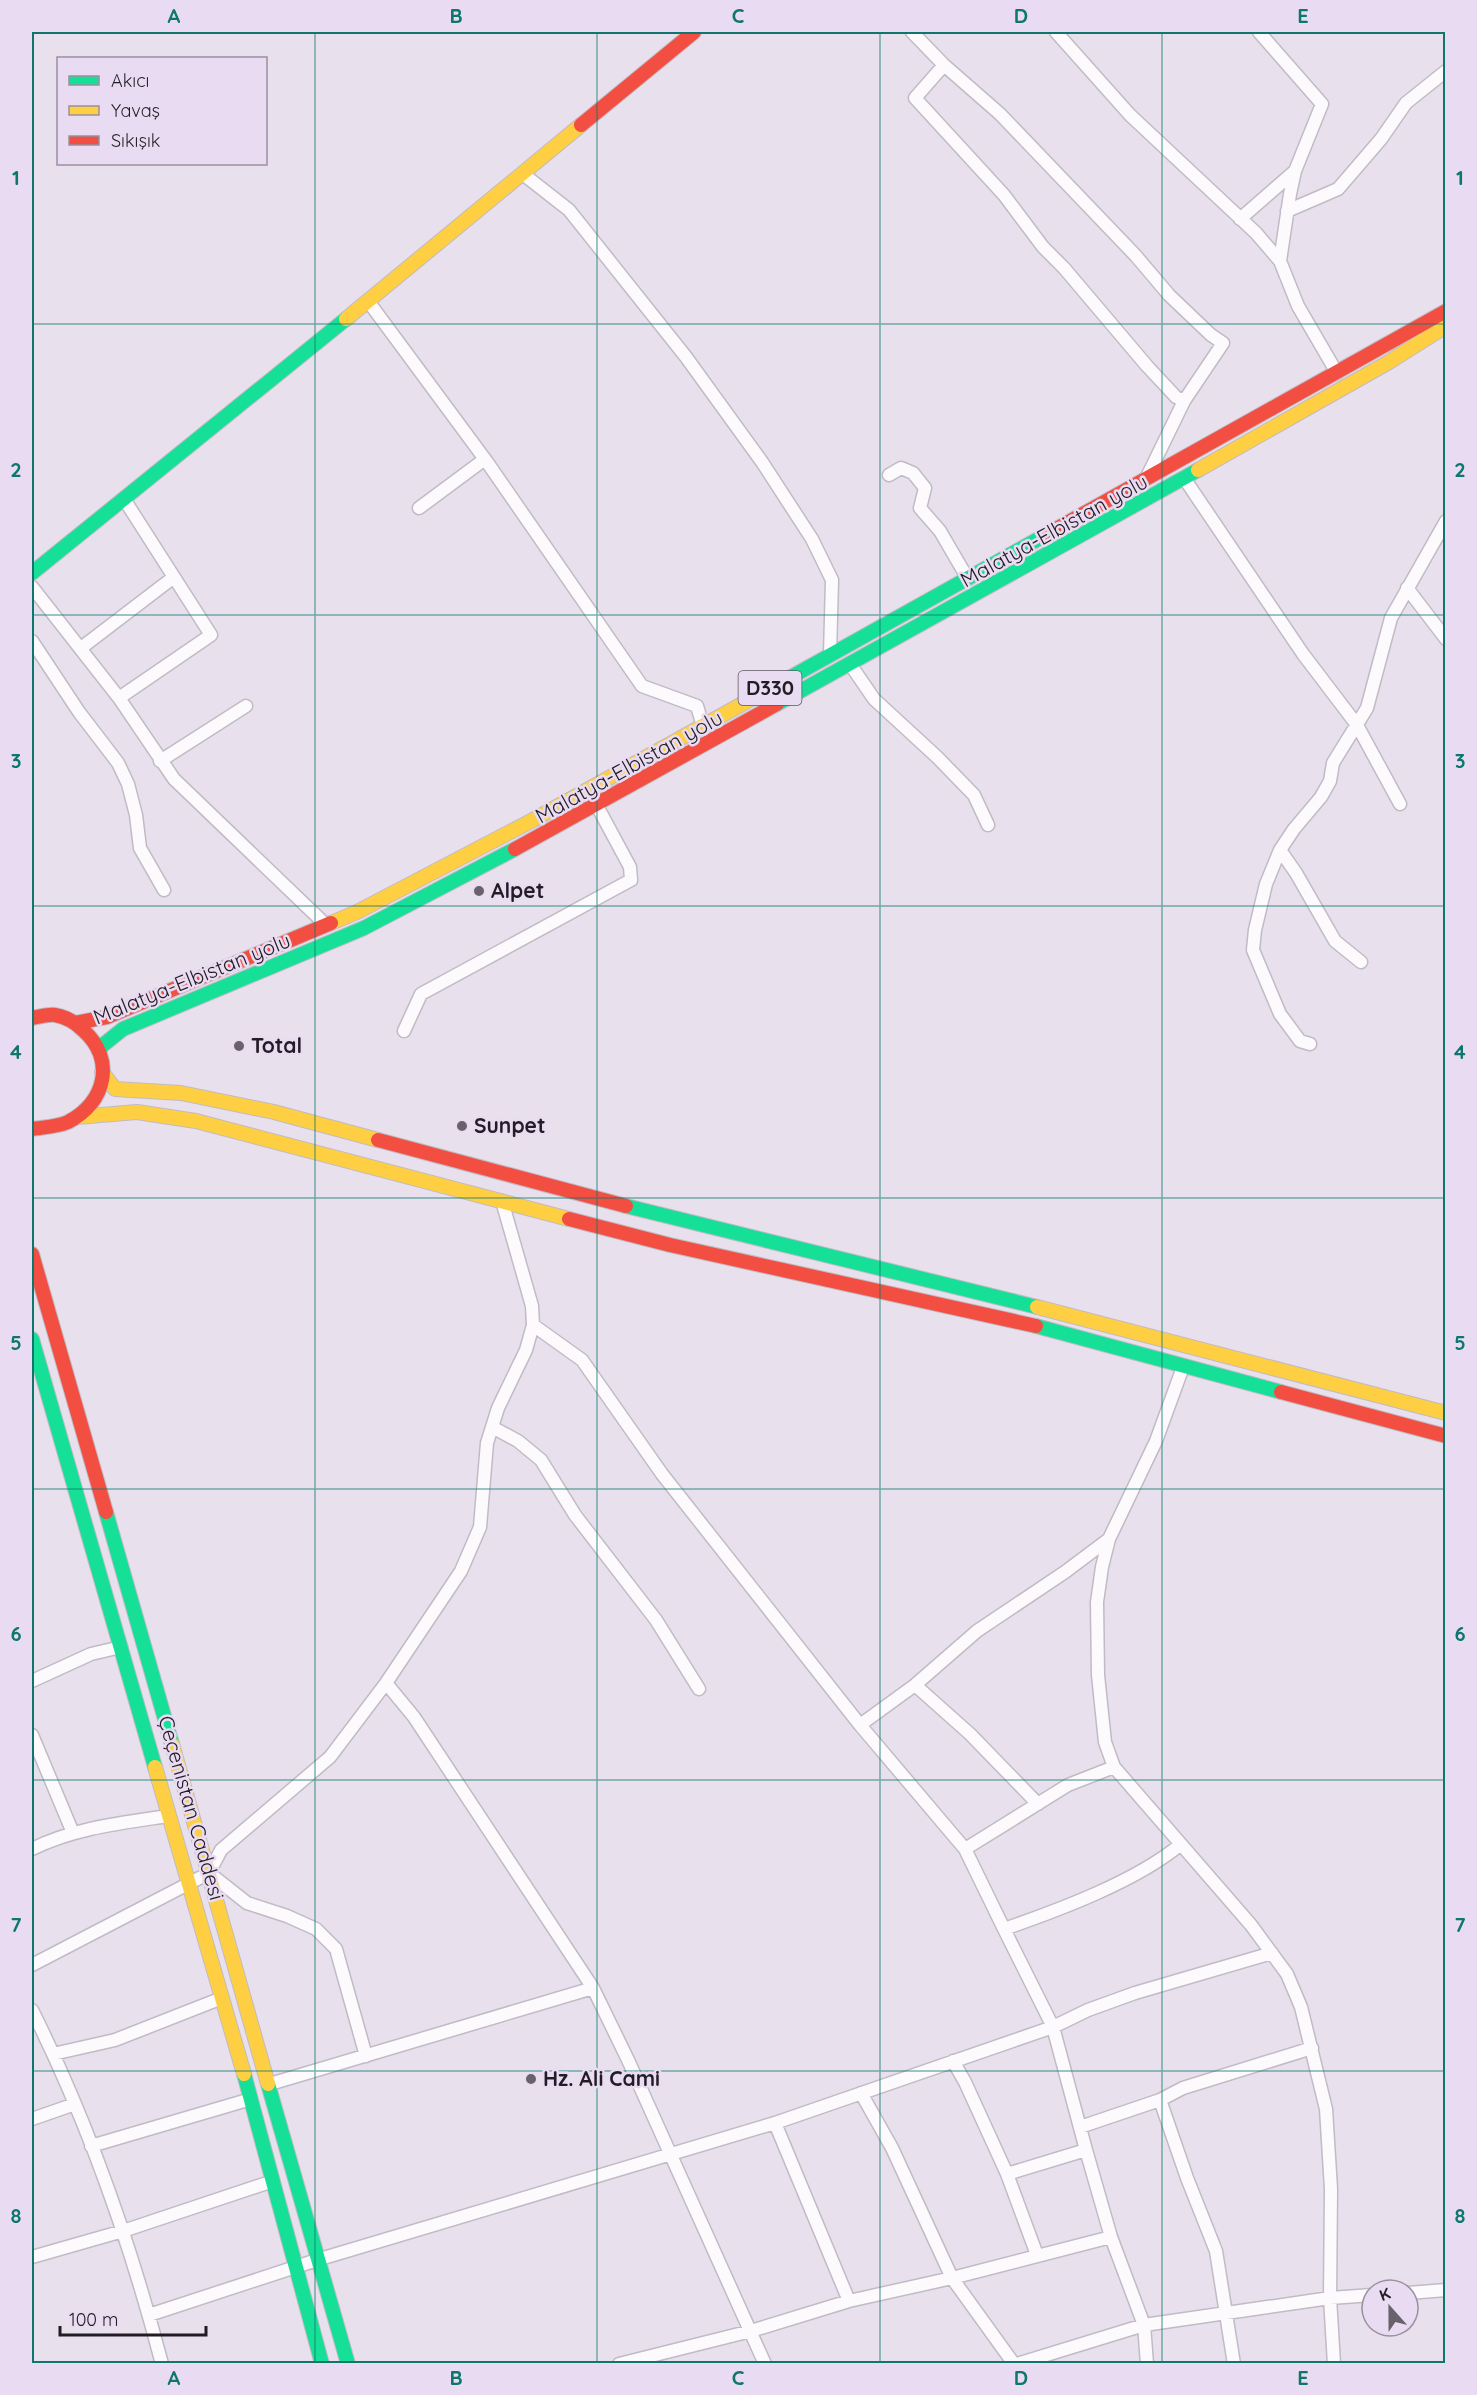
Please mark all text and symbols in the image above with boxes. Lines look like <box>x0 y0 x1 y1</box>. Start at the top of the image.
text: A <box>168 3 181 28</box>
text: B <box>449 3 463 28</box>
text: C <box>732 3 745 28</box>
text: D <box>1014 3 1028 28</box>
text: E <box>1297 3 1309 28</box>
legend <box>57 57 267 165</box>
text: Akıcı <box>111 69 149 92</box>
text: Yavaş <box>111 99 160 122</box>
text: Sıkışık <box>111 129 160 152</box>
text: 1 <box>12 165 20 190</box>
text: 1 <box>1456 165 1464 190</box>
text: 2 <box>10 457 22 482</box>
text: 2 <box>1454 457 1466 482</box>
street label: Malatya-Elbistan yolu <box>955 468 1152 592</box>
road number: D330 <box>738 671 802 705</box>
street label: Malatya-Elbistan yolu <box>530 704 727 828</box>
text: 3 <box>11 748 21 773</box>
text: 3 <box>1455 748 1465 773</box>
place label: Alpet <box>491 877 544 903</box>
marker: Alpet <box>472 884 486 898</box>
street label: Malatya-Elbistan yolu <box>89 927 294 1030</box>
place label: Total <box>251 1032 302 1058</box>
text: 4 <box>10 1039 22 1064</box>
marker: Total <box>232 1039 246 1053</box>
text: 4 <box>1454 1039 1466 1064</box>
place label: Sunpet <box>474 1112 546 1138</box>
marker: Sunpet <box>455 1119 469 1133</box>
text: 5 <box>10 1330 22 1355</box>
text: 5 <box>1454 1330 1466 1355</box>
text: 6 <box>10 1621 22 1646</box>
text: 6 <box>1454 1621 1466 1646</box>
street label: Çeçenistan Caddesi <box>153 1713 231 1903</box>
text: 7 <box>11 1912 22 1937</box>
text: 7 <box>1455 1912 1466 1937</box>
place label: Hz. Ali Cami <box>543 2065 660 2091</box>
marker: Hz. Ali Cami <box>524 2072 538 2086</box>
text: 8 <box>11 2203 22 2228</box>
text: 8 <box>1455 2203 1466 2228</box>
north arrow <box>1360 2278 1420 2338</box>
text: K <box>1376 2283 1393 2305</box>
scale bar <box>60 2299 206 2337</box>
text: 100 m <box>69 2308 118 2331</box>
text: A <box>168 2365 181 2390</box>
text: B <box>449 2365 463 2390</box>
text: C <box>732 2365 745 2390</box>
text: D <box>1014 2365 1028 2390</box>
text: E <box>1297 2365 1309 2390</box>

